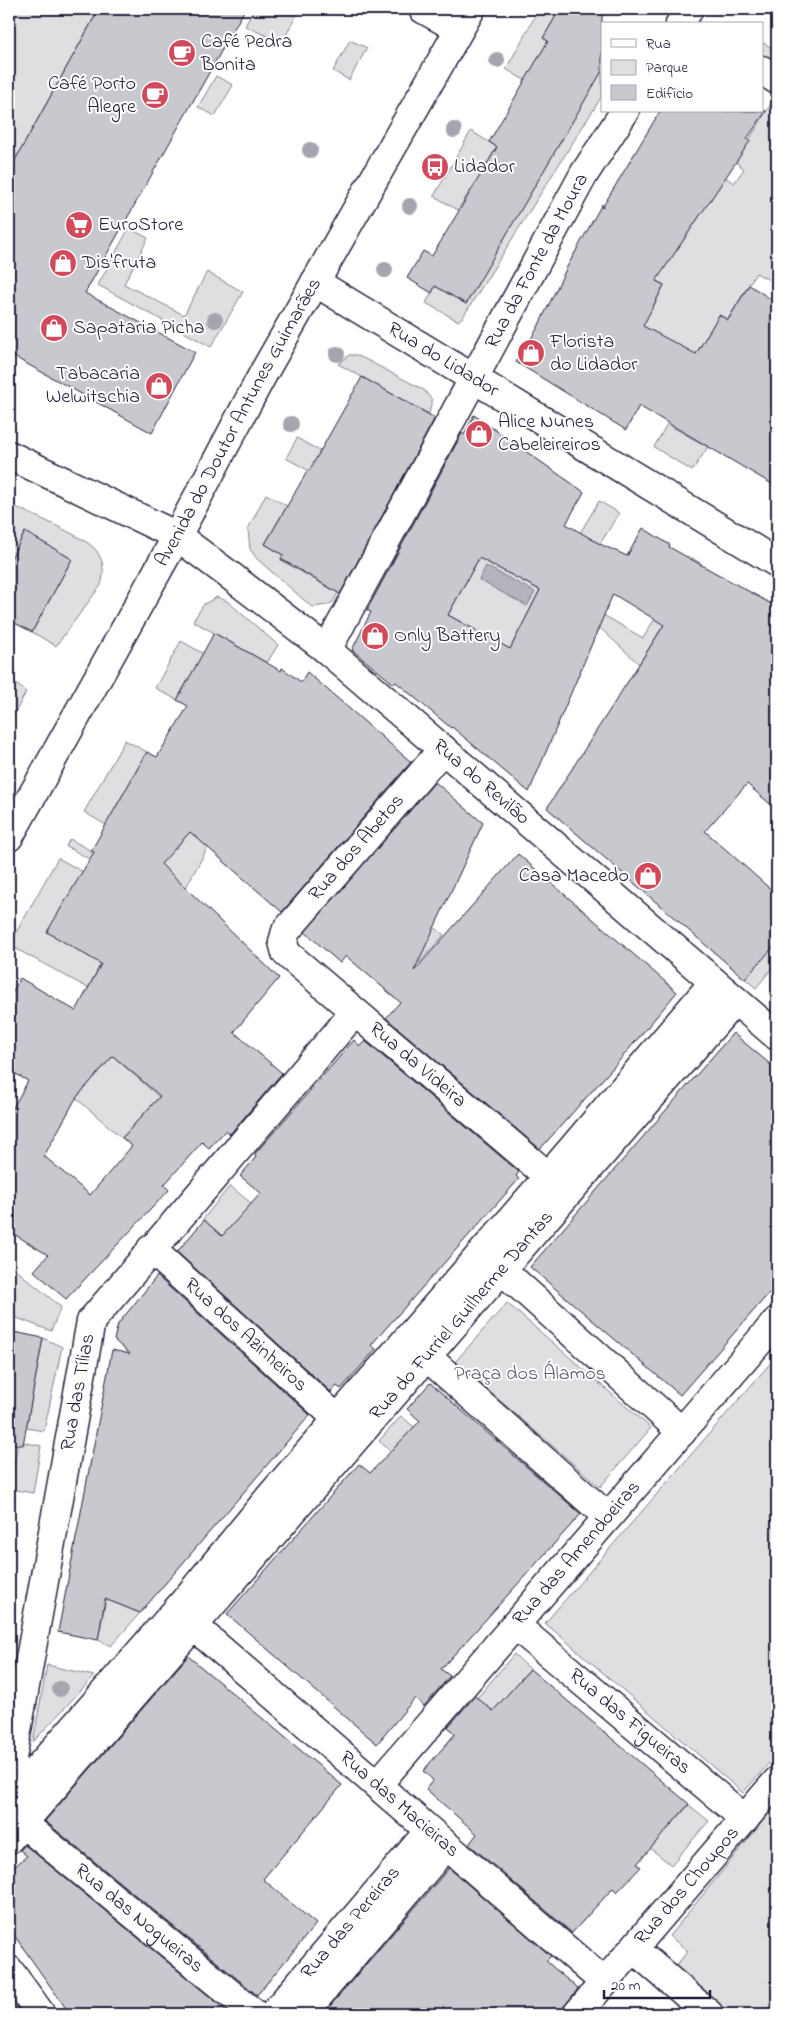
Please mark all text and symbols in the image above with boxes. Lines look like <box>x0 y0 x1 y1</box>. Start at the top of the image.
legend <box>601 22 764 112</box>
place label: Café Pedra Bonita <box>200 28 292 80</box>
text: Rua <box>646 33 671 55</box>
cafe icon: Café Pedra Bonita <box>167 38 197 68</box>
text: Parque <box>646 57 688 79</box>
place label: Café Porto Alegre <box>48 70 136 123</box>
cafe icon: Café Porto Alegre <box>140 80 170 110</box>
text: Edifício <box>646 83 693 105</box>
bus stop icon: Lidador <box>420 152 450 182</box>
place label: Lidador <box>454 153 516 182</box>
street label: Rua da Fonte da Moura <box>478 168 596 354</box>
supermarket icon: EuroStore <box>64 210 94 240</box>
place label: EuroStore <box>98 211 183 240</box>
shop icon: Dis'fruta <box>48 248 78 278</box>
place label: Dis'fruta <box>81 249 156 278</box>
street label: Avenida do Doutor Antunes Guimarães <box>148 272 329 572</box>
shop icon: Sapataria Picha <box>39 313 69 343</box>
place label: Sapataria Picha <box>73 314 205 343</box>
street label: Rua do Lidador <box>382 315 505 405</box>
place label: Florista do Lidador <box>549 328 638 380</box>
shop icon: Florista do Lidador <box>516 338 546 368</box>
place label: Tabacaria Welwitschia <box>46 360 140 412</box>
shop icon: Tabacaria Welwitschia <box>144 371 174 401</box>
place label: Alice Nunes Cabeleireiros <box>498 408 601 460</box>
shop icon: Alice Nunes Cabeleireiros <box>464 419 494 449</box>
shop icon: Only Battery <box>360 621 390 651</box>
place label: Only Battery <box>394 622 500 651</box>
street label: Rua do Revilão <box>426 732 536 832</box>
street label: Rua dos Abetos <box>302 788 412 908</box>
shop icon: Casa Macedo <box>633 861 663 891</box>
place label: Casa Macedo <box>519 862 629 891</box>
street label: Rua da Videira <box>362 1015 473 1115</box>
street label: Rua do Furriel Guilherme Dantas <box>363 1204 561 1427</box>
street label: Rua dos Azinheiros <box>177 1271 314 1399</box>
street label: Rua das Tílias <box>53 1331 103 1453</box>
park label: Praça dos Álamos <box>454 1360 606 1389</box>
street label: Rua das Amendoeiras <box>506 1474 648 1632</box>
street label: Rua das Figueiras <box>562 1662 697 1782</box>
street label: Rua das Macieiras <box>333 1744 466 1865</box>
street label: Rua dos Choupos <box>628 1820 747 1952</box>
street label: Rua das Nogueiras <box>68 1857 210 1980</box>
street label: Rua das Pereiras <box>294 1860 408 1986</box>
scale bar <box>604 1968 710 2000</box>
text: 20 m <box>611 1975 641 1997</box>

